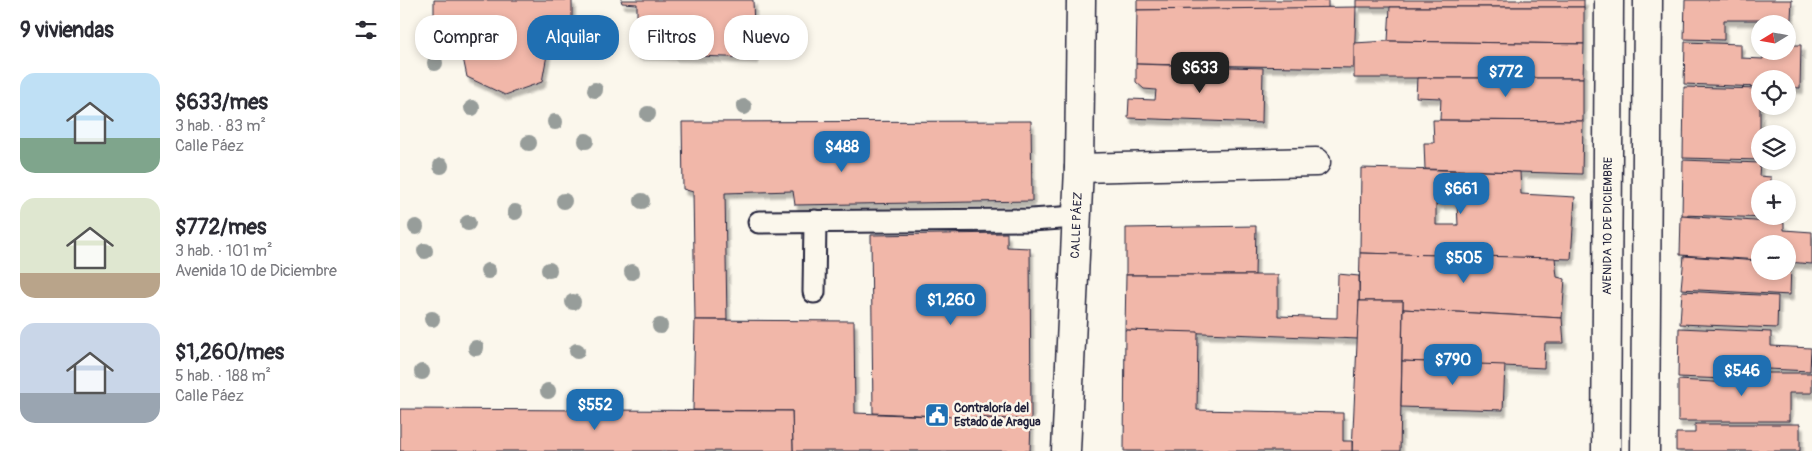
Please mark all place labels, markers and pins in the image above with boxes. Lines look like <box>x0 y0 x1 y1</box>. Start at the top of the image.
pin: $633 <box>1170 52 1230 94</box>
pin: $772 <box>1476 56 1536 98</box>
pin: $488 <box>812 130 872 173</box>
pin: $661 <box>1431 172 1491 215</box>
pin: $505 <box>1434 242 1494 284</box>
pin: $1,260 <box>910 284 992 326</box>
pin: $790 <box>1423 344 1483 386</box>
pin: $546 <box>1712 354 1772 397</box>
pin: $552 <box>565 388 625 431</box>
place label: Contraloría del Estado de Aragua <box>954 401 1041 430</box>
public building icon: Contraloría del Estado de Aragua <box>924 402 950 428</box>

